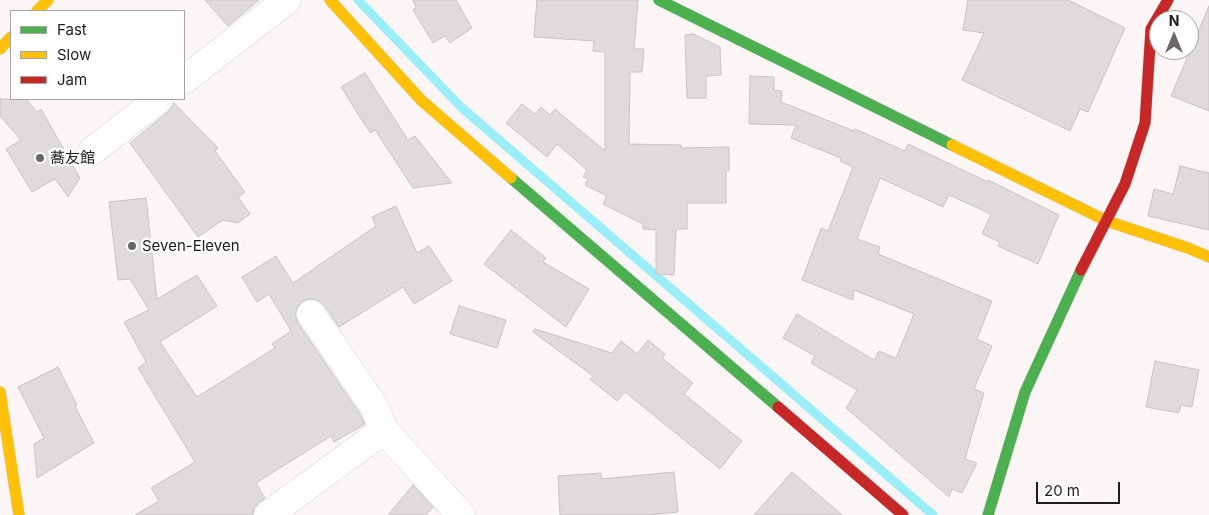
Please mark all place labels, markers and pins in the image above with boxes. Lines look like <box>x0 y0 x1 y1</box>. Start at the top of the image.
place label: 蕎友館 <box>50 149 95 167</box>
marker: 蕎友館 <box>34 152 46 164</box>
place label: Seven-Eleven <box>142 237 240 255</box>
marker: Seven-Eleven <box>126 240 138 252</box>

